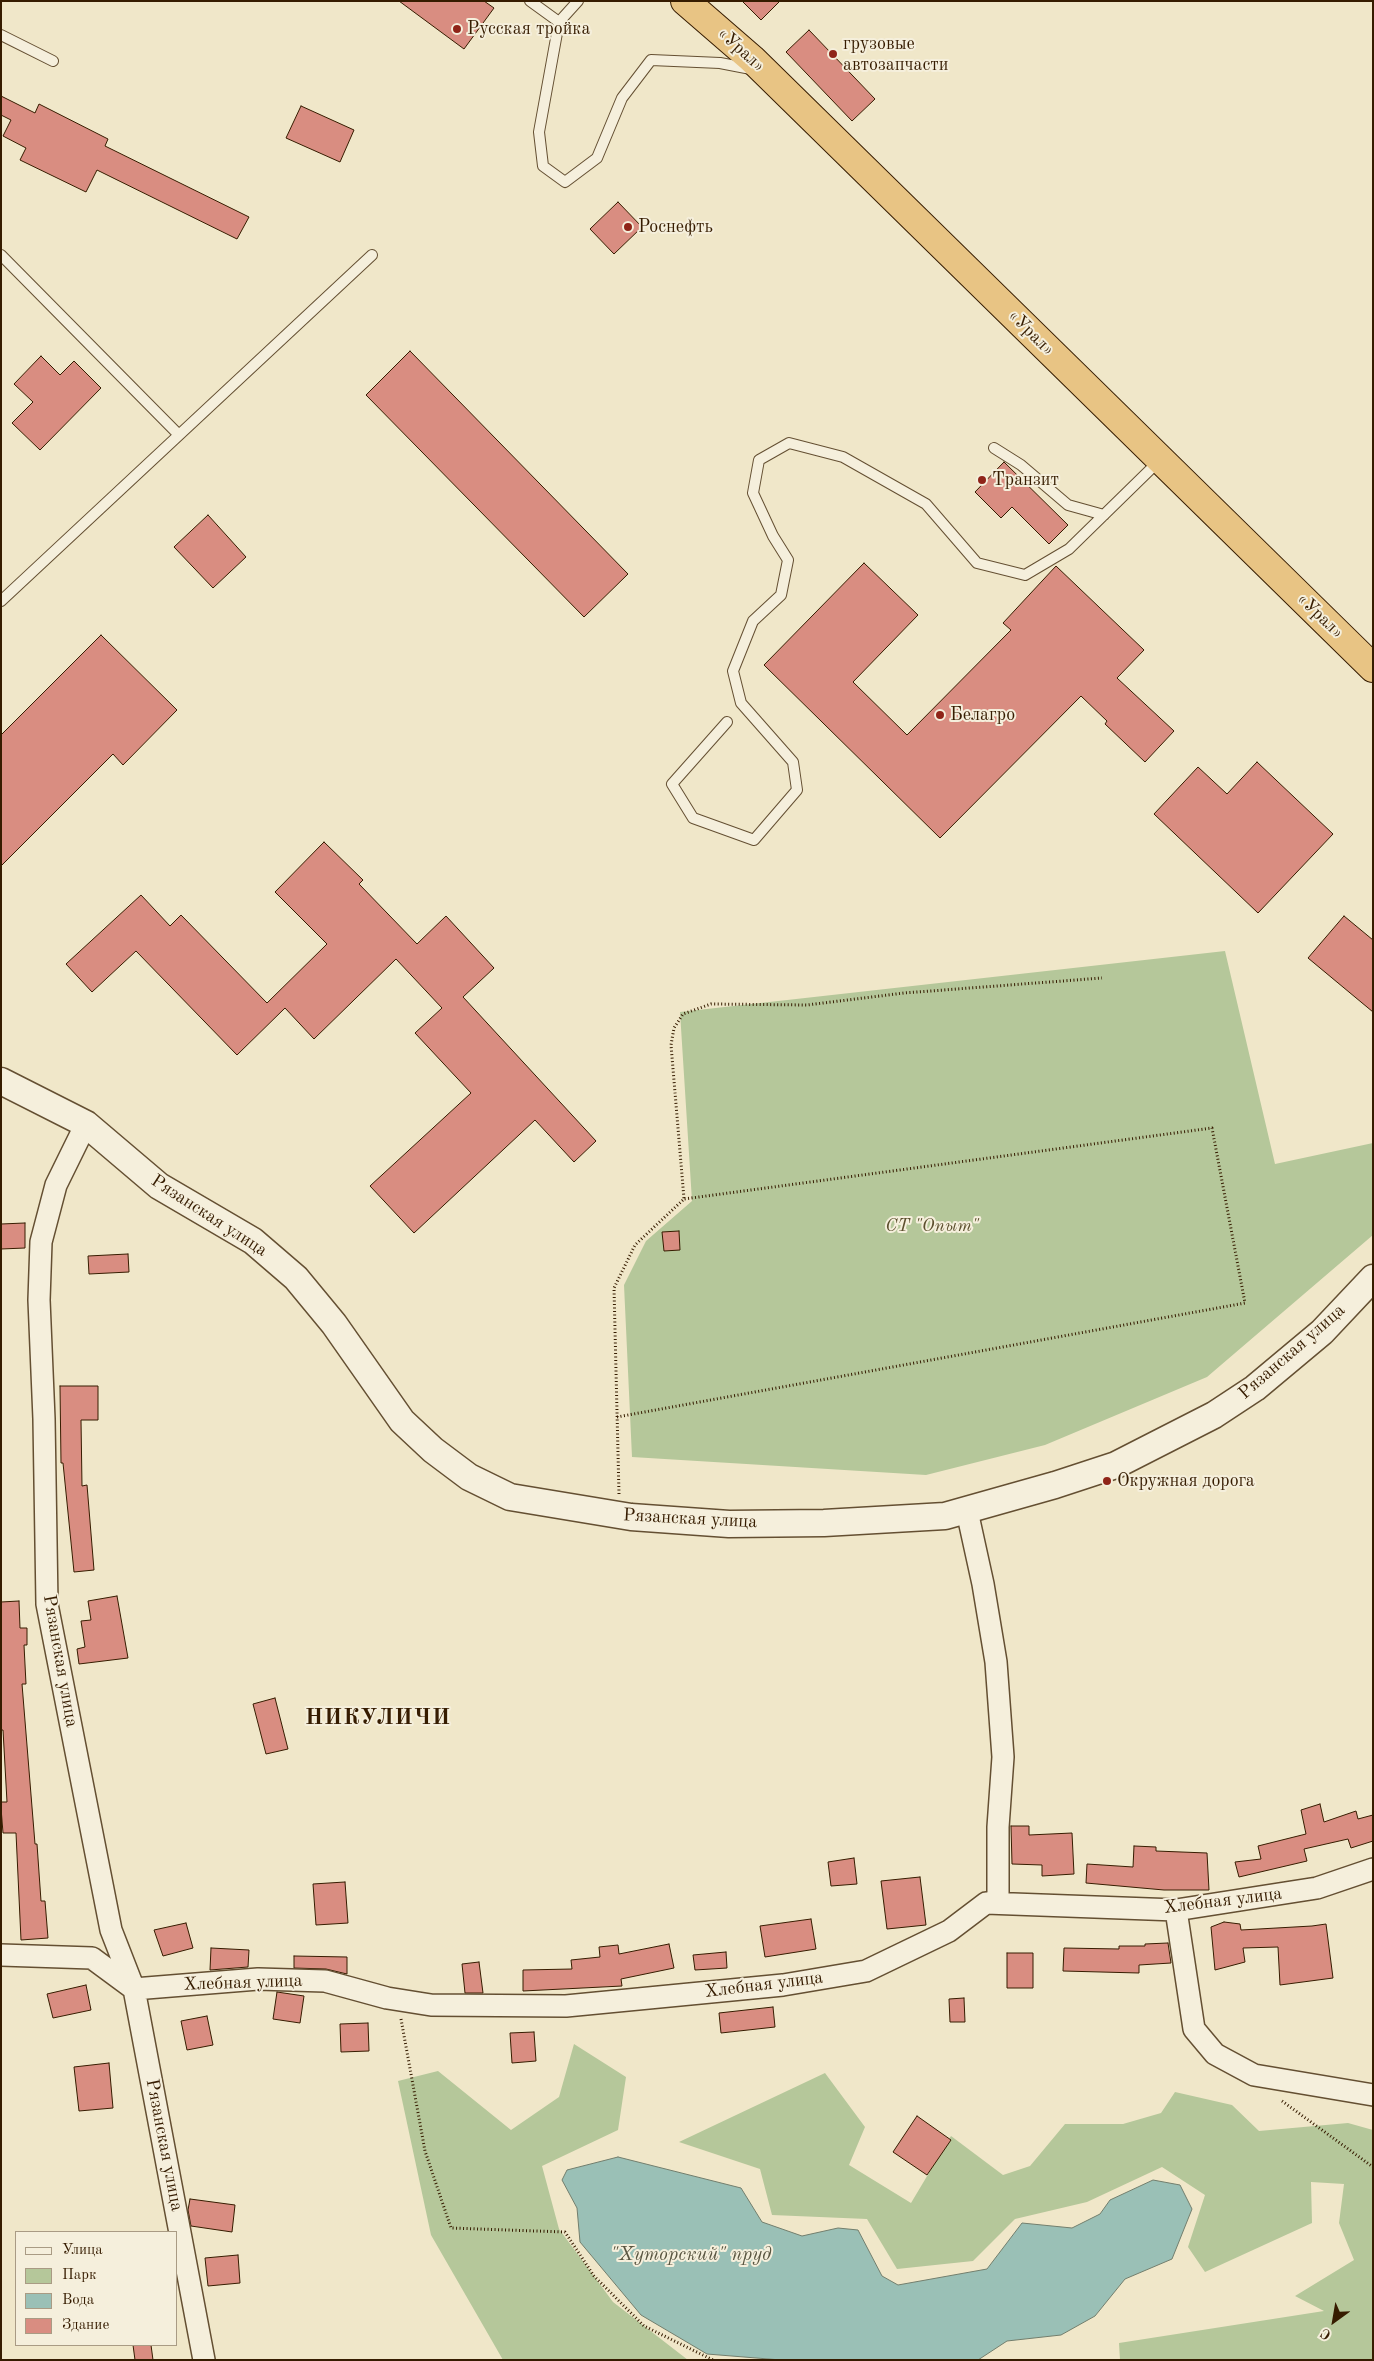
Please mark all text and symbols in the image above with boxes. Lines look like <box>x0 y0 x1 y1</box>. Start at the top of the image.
place label: Русская тройка <box>467 18 590 40</box>
marker: Русская тройка <box>451 23 463 35</box>
street label: «Урал» <box>713 23 769 77</box>
place label: грузовые автозапчасти <box>843 33 948 76</box>
marker: грузовые автозапчасти <box>827 48 839 60</box>
place label: Роснефть <box>638 216 713 238</box>
marker: Роснефть <box>622 221 634 233</box>
street label: «Урал» <box>1003 305 1059 361</box>
place label: Транзит <box>992 469 1059 491</box>
marker: Транзит <box>976 474 988 486</box>
street label: «Урал» <box>1292 588 1348 644</box>
place label: Белагро <box>950 704 1015 726</box>
marker: Белагро <box>934 709 946 721</box>
street label: Рязанская улица <box>147 1170 271 1262</box>
park label: СТ "Опыт" <box>885 1215 979 1237</box>
street label: Рязанская улица <box>1234 1300 1350 1404</box>
place label: Окружная дорога <box>1117 1470 1255 1492</box>
marker: Окружная дорога <box>1101 1475 1113 1487</box>
street label: Рязанская улица <box>622 1505 758 1533</box>
street label: Рязанская улица <box>38 1593 82 1729</box>
district label: НИКУЛИЧИ <box>304 1705 452 1731</box>
street label: Хлебная улица <box>1163 1883 1283 1919</box>
street label: Хлебная улица <box>704 1967 824 2003</box>
street label: Хлебная улица <box>183 1970 303 1996</box>
street label: Рязанская улица <box>141 2077 187 2213</box>
legend <box>15 2231 178 2346</box>
text: Улица <box>62 2243 103 2258</box>
water label: "Хуторский" пруд <box>611 2244 771 2266</box>
text: Парк <box>62 2268 97 2283</box>
text: Вода <box>62 2293 94 2308</box>
north arrow <box>1309 2296 1359 2346</box>
text: Здание <box>62 2318 109 2333</box>
text: С <box>1318 2325 1334 2342</box>

